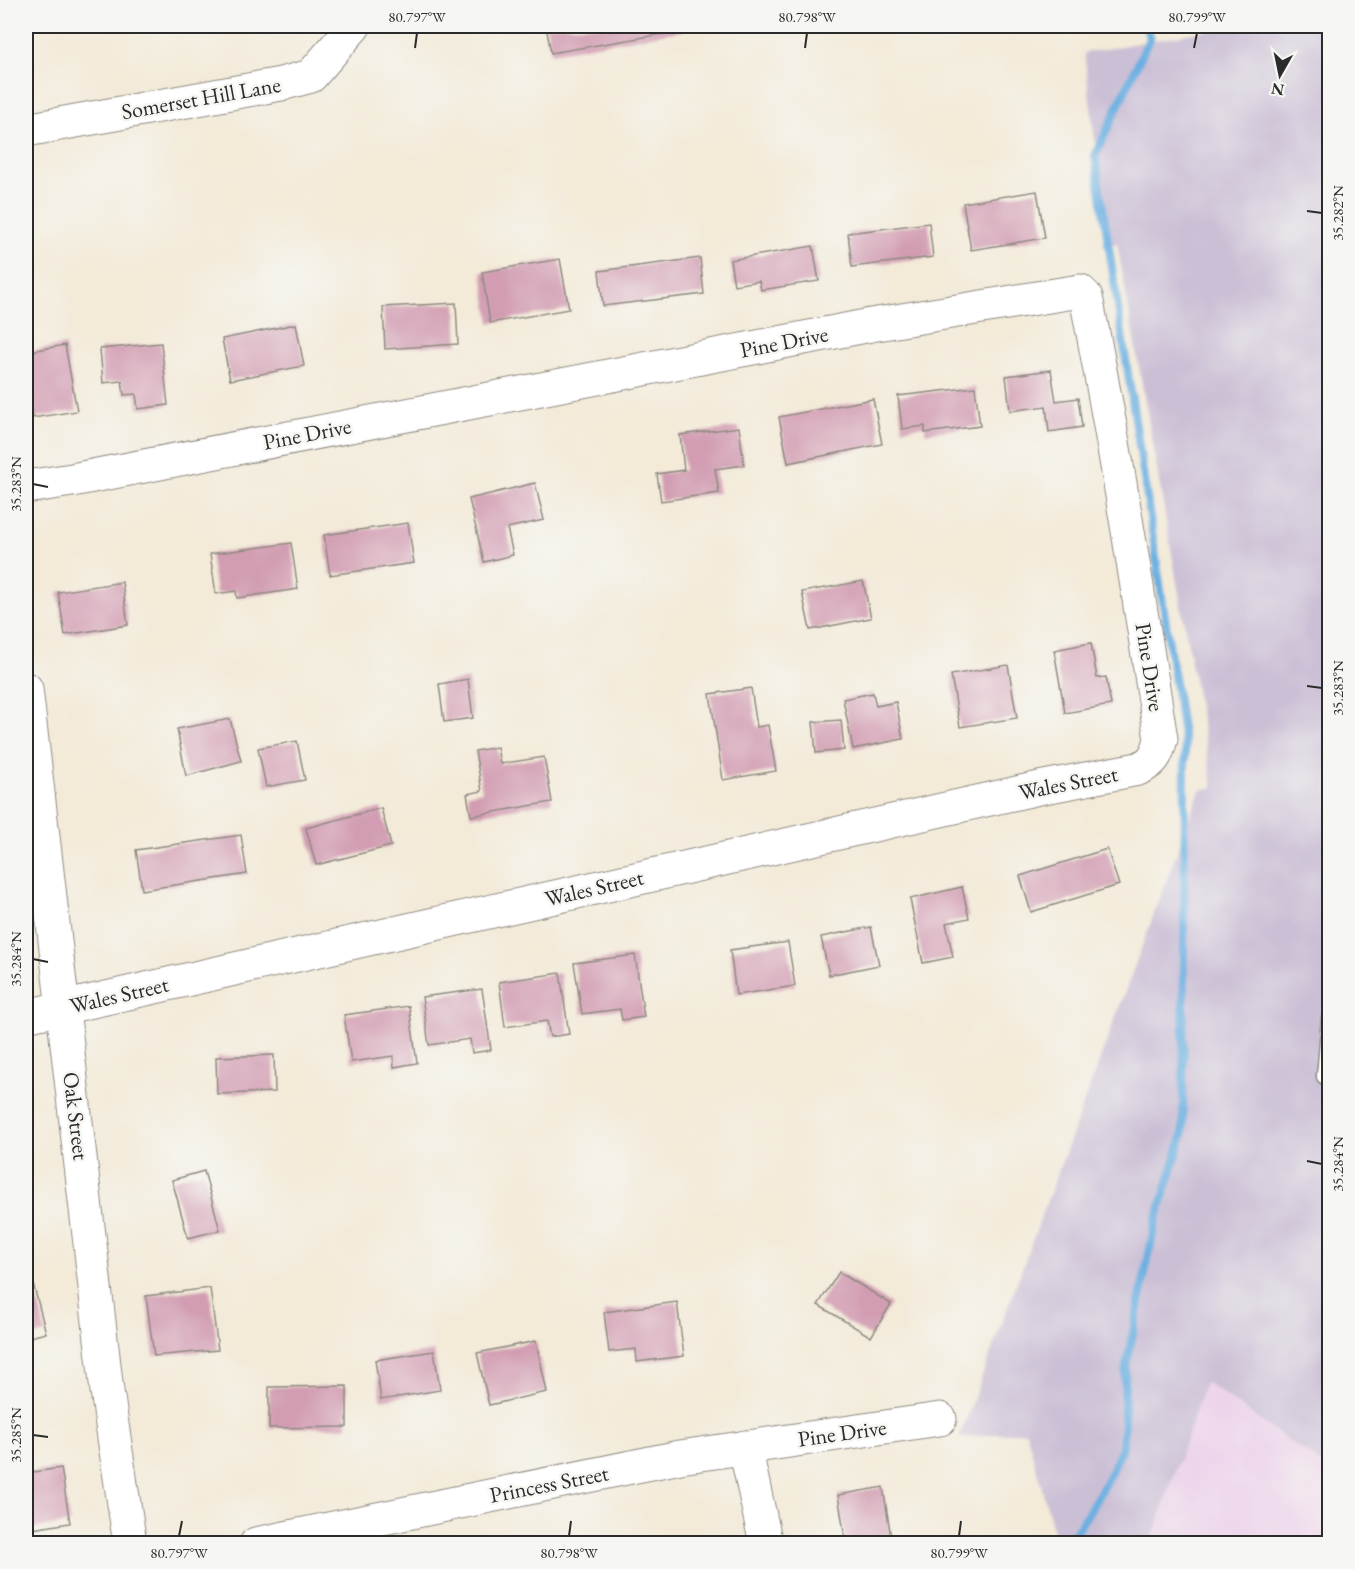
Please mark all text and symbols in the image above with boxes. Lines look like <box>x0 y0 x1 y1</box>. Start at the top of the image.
text: 80.797°W <box>388 7 446 26</box>
text: 80.798°W <box>778 7 836 26</box>
text: 80.799°W <box>1168 7 1226 26</box>
north arrow <box>1250 45 1310 105</box>
street label: Somerset Hill Lane <box>119 70 283 126</box>
text: N <box>1270 78 1286 101</box>
text: 35.282°N <box>1328 185 1347 241</box>
street label: Pine Drive <box>737 319 831 365</box>
street label: Pine Drive <box>260 411 354 457</box>
text: 35.283°N <box>6 456 25 512</box>
street label: Pine Drive <box>1129 621 1171 714</box>
text: 35.283°N <box>1328 660 1347 716</box>
street label: Wales Street <box>1016 759 1120 807</box>
street label: Wales Street <box>542 863 646 913</box>
text: 35.284°N <box>6 931 25 987</box>
street label: Wales Street <box>67 970 171 1020</box>
street label: Oak Street <box>56 1070 96 1162</box>
text: 35.284°N <box>1328 1136 1347 1192</box>
text: 35.285°N <box>6 1407 25 1463</box>
street label: Pine Drive <box>796 1412 889 1454</box>
street label: Princess Street <box>487 1458 611 1510</box>
text: 80.797°W <box>150 1543 208 1562</box>
text: 80.798°W <box>540 1543 598 1562</box>
text: 80.799°W <box>930 1543 988 1562</box>

